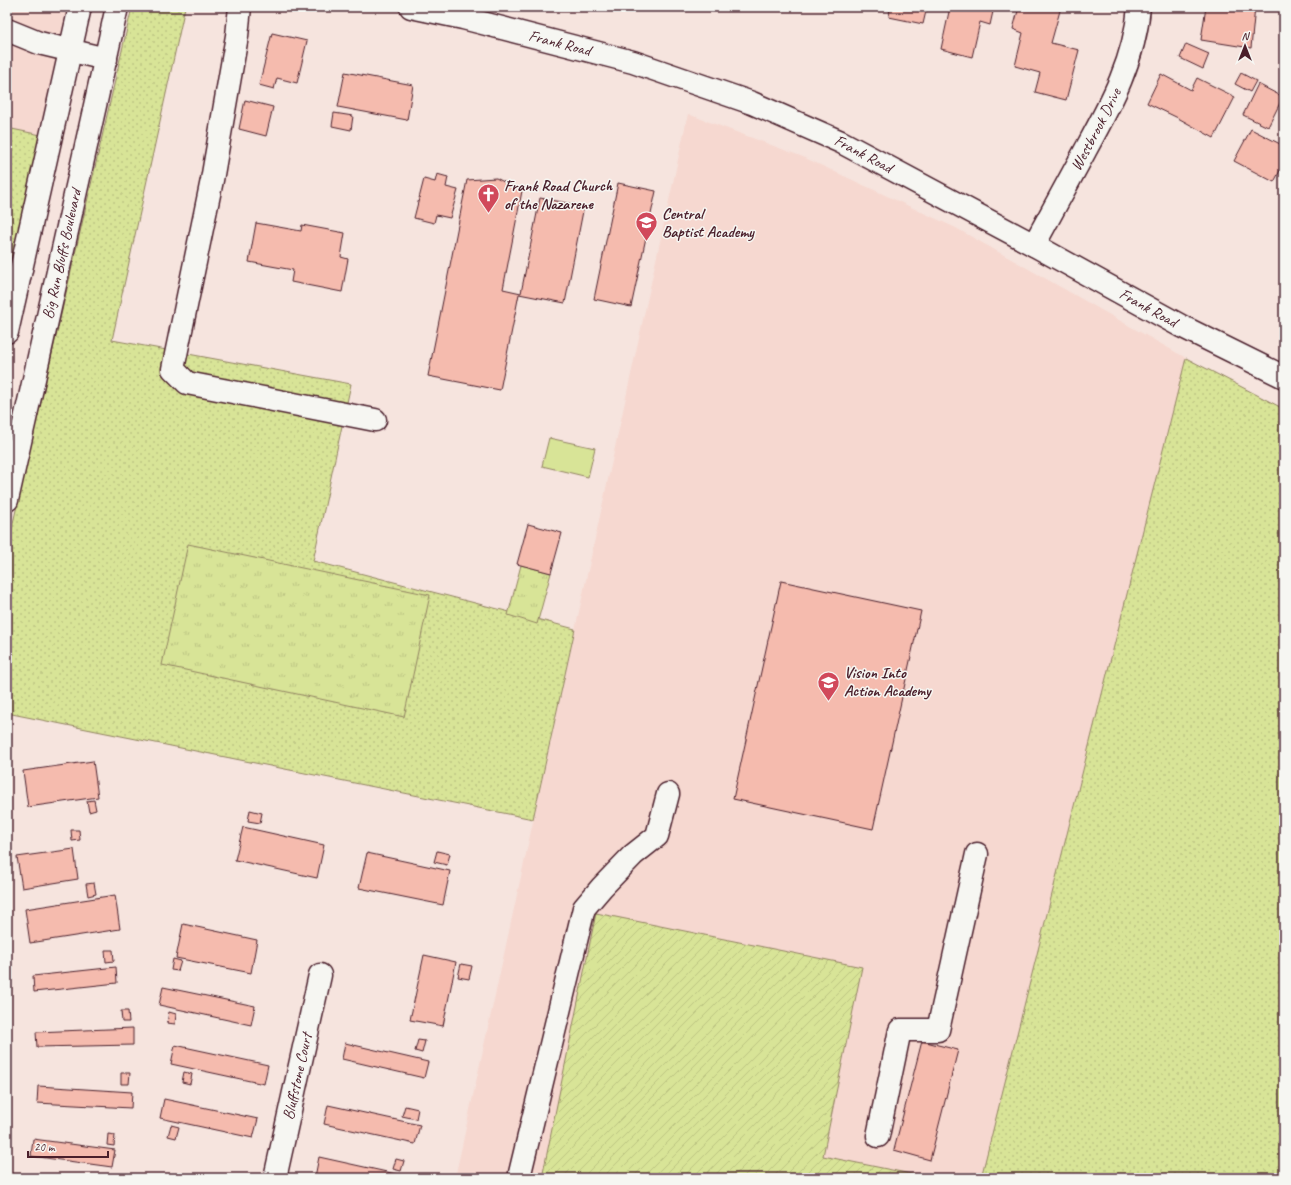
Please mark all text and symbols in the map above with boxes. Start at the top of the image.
street label: Frank Road [527,25,595,61]
north arrow [1225,26,1265,66]
text: N [1242,29,1251,43]
street label: Westbrook Drive [1066,84,1126,174]
street label: Frank Road [831,130,898,179]
place label: Frank Road Church of the Nazarene [504,176,613,214]
church icon: Frank Road Church of the Nazarene [475,182,501,215]
street label: Big Run Bluffs Boulevard [38,185,87,321]
place label: Central Baptist Academy [662,204,755,242]
school or university icon: Central Baptist Academy [634,210,660,243]
street label: Frank Road [1116,284,1183,333]
place label: Vision Into Action Academy [844,663,932,701]
school or university icon: Vision Into Action Academy [816,669,842,702]
street label: Bluffstone Court [278,1029,317,1122]
scale bar [28,1133,108,1159]
text: 20 m [34,1139,56,1155]

